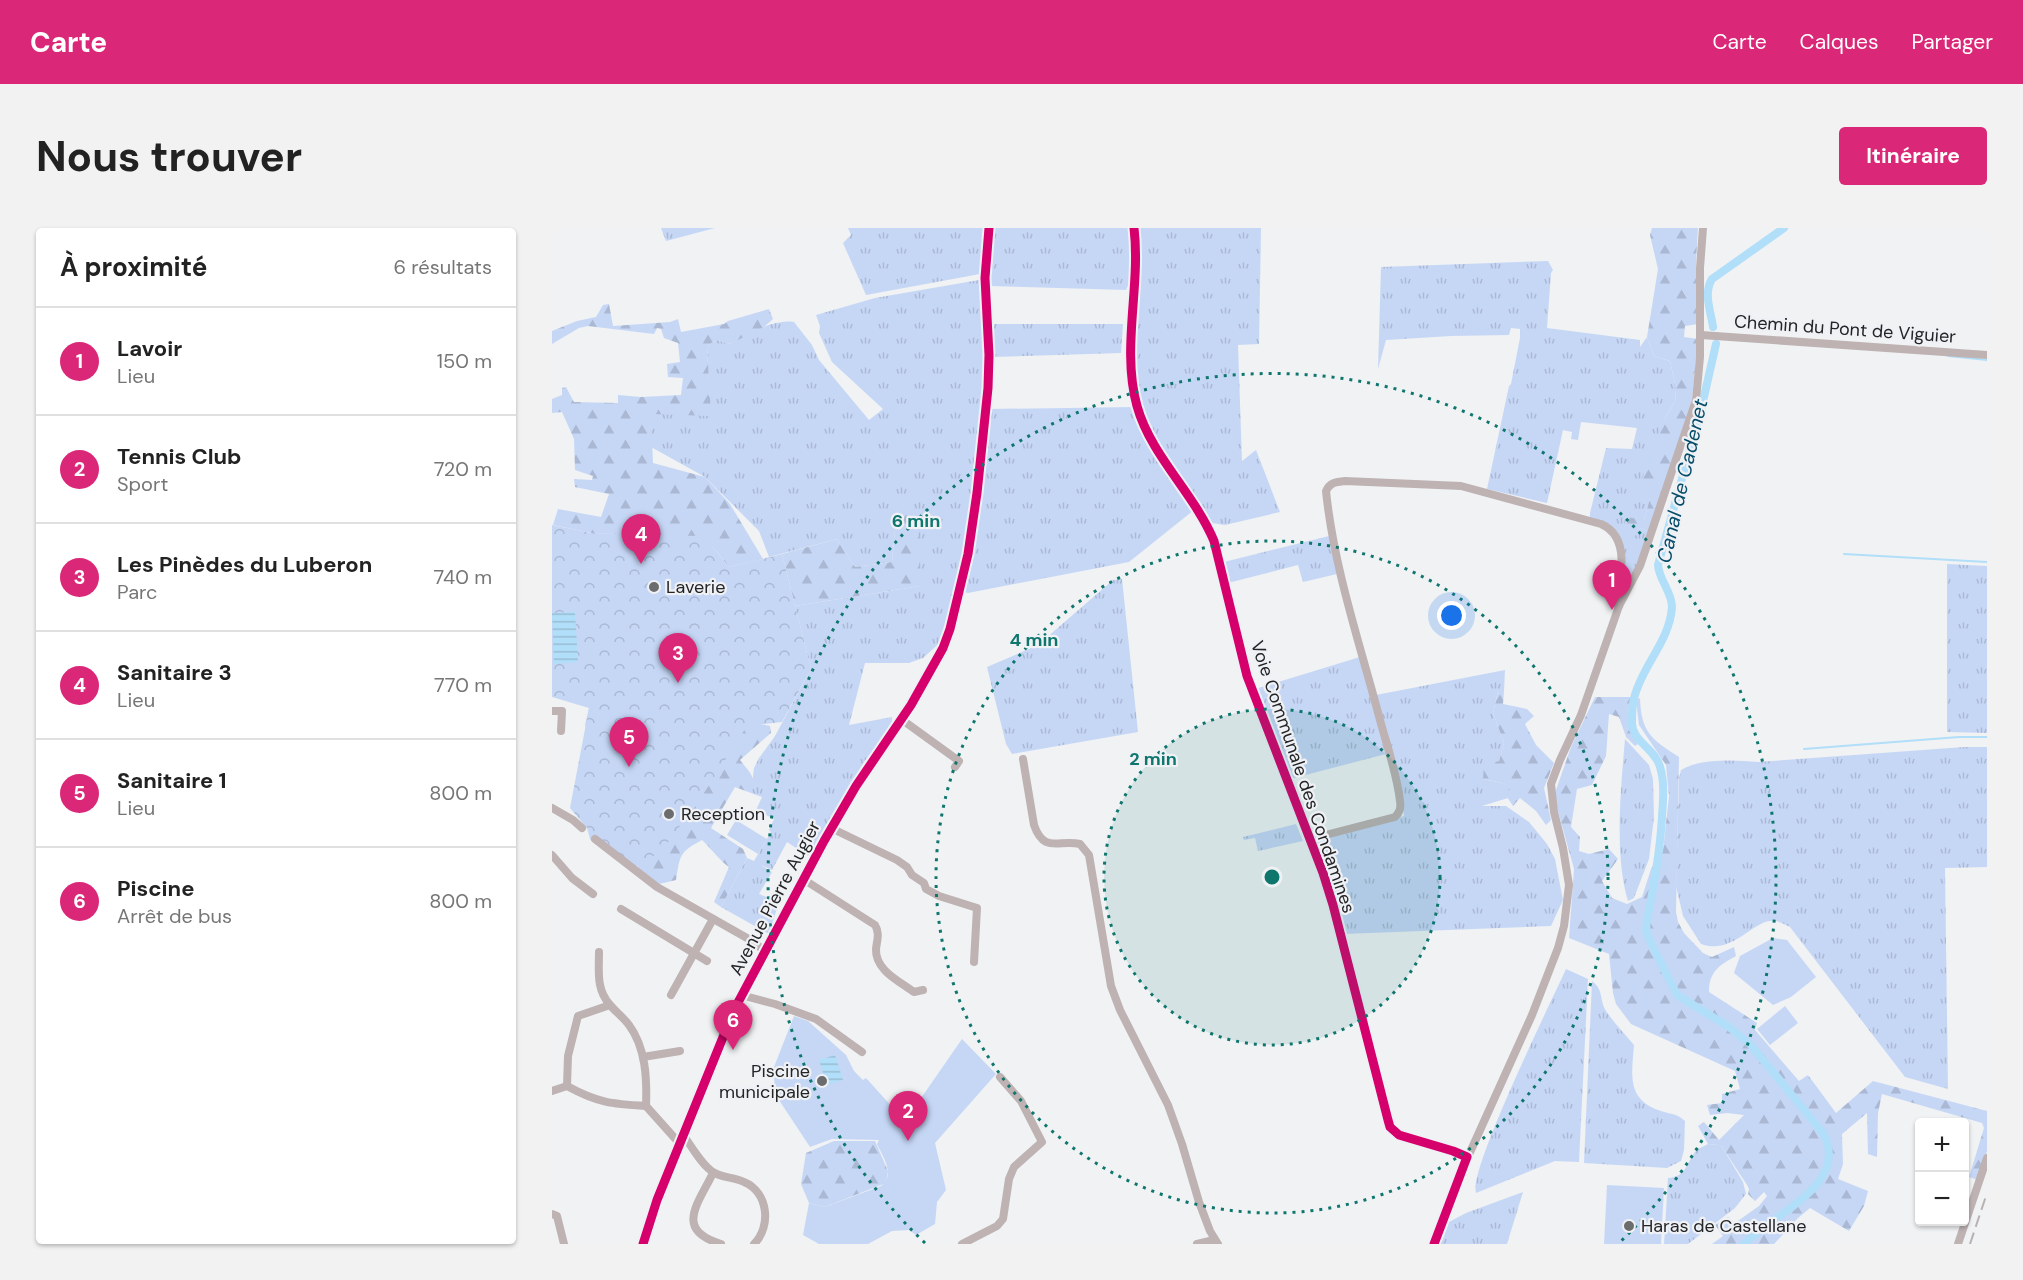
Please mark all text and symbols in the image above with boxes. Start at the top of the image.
text: Carte [30,24,107,61]
text: Carte [1712,28,1767,56]
text: Calques [1800,28,1878,56]
text: Partager [1911,28,1993,56]
button: Itinéraire [1839,127,1987,185]
text: Nous trouver [36,129,302,184]
text: À proximité [60,250,207,284]
text: 6 résultats [393,254,492,280]
street label: Chemin du Pont de Viguier [1733,309,1957,349]
text: Lavoir [117,334,182,363]
text: 1 [76,348,83,374]
text: 150 m [437,348,492,374]
text: Lieu [117,363,155,389]
water label: Canal de Cadenet [1651,396,1714,565]
text: Tennis Club [117,442,242,471]
text: 2 [74,456,85,482]
text: 720 m [434,456,492,482]
text: Sport [117,471,168,497]
text: 6 min [892,509,940,533]
pin: 4 [622,514,661,564]
text: Les Pinèdes du Luberon [117,550,372,579]
pin: 1 [1592,560,1632,610]
text: 3 [73,564,86,590]
text: 740 m [434,564,492,590]
place label: Laverie [666,575,725,599]
text: Parc [117,579,157,605]
marker: Laverie [647,580,661,594]
your location [1437,601,1466,630]
text: 4 min [1010,628,1058,652]
pin: 3 [658,634,698,683]
street label: Voie Communale des Condamines [1245,638,1361,916]
text: Sanitaire 3 [117,658,232,687]
text: 4 [73,672,86,698]
text: 770 m [434,672,492,698]
text: Lieu [117,687,155,713]
pin: 5 [610,718,649,767]
text: 2 min [1129,747,1177,771]
text: Sanitaire 1 [117,766,226,795]
text: 5 [73,780,86,806]
text: 800 m [429,780,492,806]
text: Lieu [117,795,155,821]
place label: Reception [681,802,765,826]
marker: Reception [662,807,676,821]
street label: Avenue Pierre Augier [724,816,826,980]
centre of rings [1262,867,1282,887]
text: Piscine [117,874,194,903]
text: 6 [73,888,86,914]
text: 800 m [429,888,492,914]
text: Arrêt de bus [117,903,232,929]
pin: 6 [714,1000,753,1050]
place label: Piscine municipale [719,1059,810,1104]
marker: Piscine municipale [815,1074,829,1088]
pin: 2 [888,1092,928,1141]
map controls [1915,1118,1969,1226]
button: + [1915,1118,1969,1172]
button: − [1915,1172,1969,1226]
place label: Haras de Castellane [1641,1214,1806,1238]
marker: Haras de Castellane [1622,1219,1636,1233]

